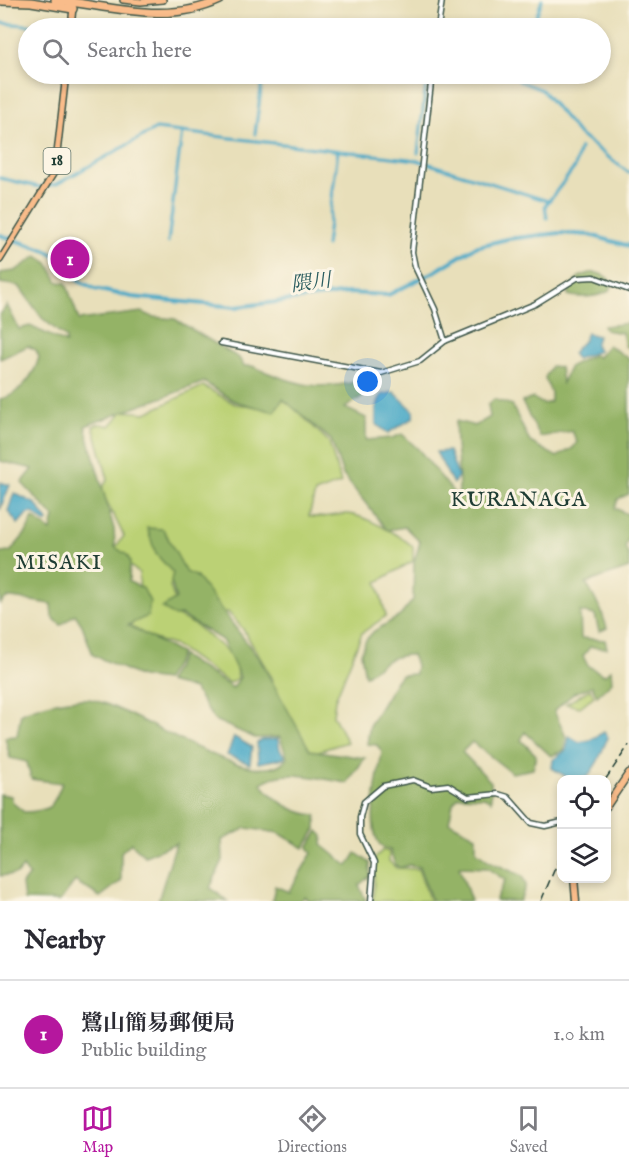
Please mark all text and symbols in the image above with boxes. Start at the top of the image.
search box [18,18,611,84]
icon: search [39,35,72,68]
text: Search here [87,37,192,65]
road number: 18 [44,148,70,174]
pin: 1 [50,236,90,282]
water label: 隈川 [290,268,334,298]
your location [353,367,382,396]
district label: KURANAGA [450,487,588,514]
district label: MISAKI [16,550,102,577]
map controls [557,775,611,883]
button: locate [557,775,611,829]
button: layers [557,829,611,883]
text: Nearby [24,924,105,957]
text: 鷺山簡易郵便局 [81,1010,235,1038]
text: 1 [40,1022,47,1047]
text: 1.0 km [553,1022,605,1047]
text: Public building [81,1038,206,1063]
tab: Map [81,1102,114,1158]
tab: Directions [277,1102,347,1158]
tab: Saved [510,1102,548,1158]

